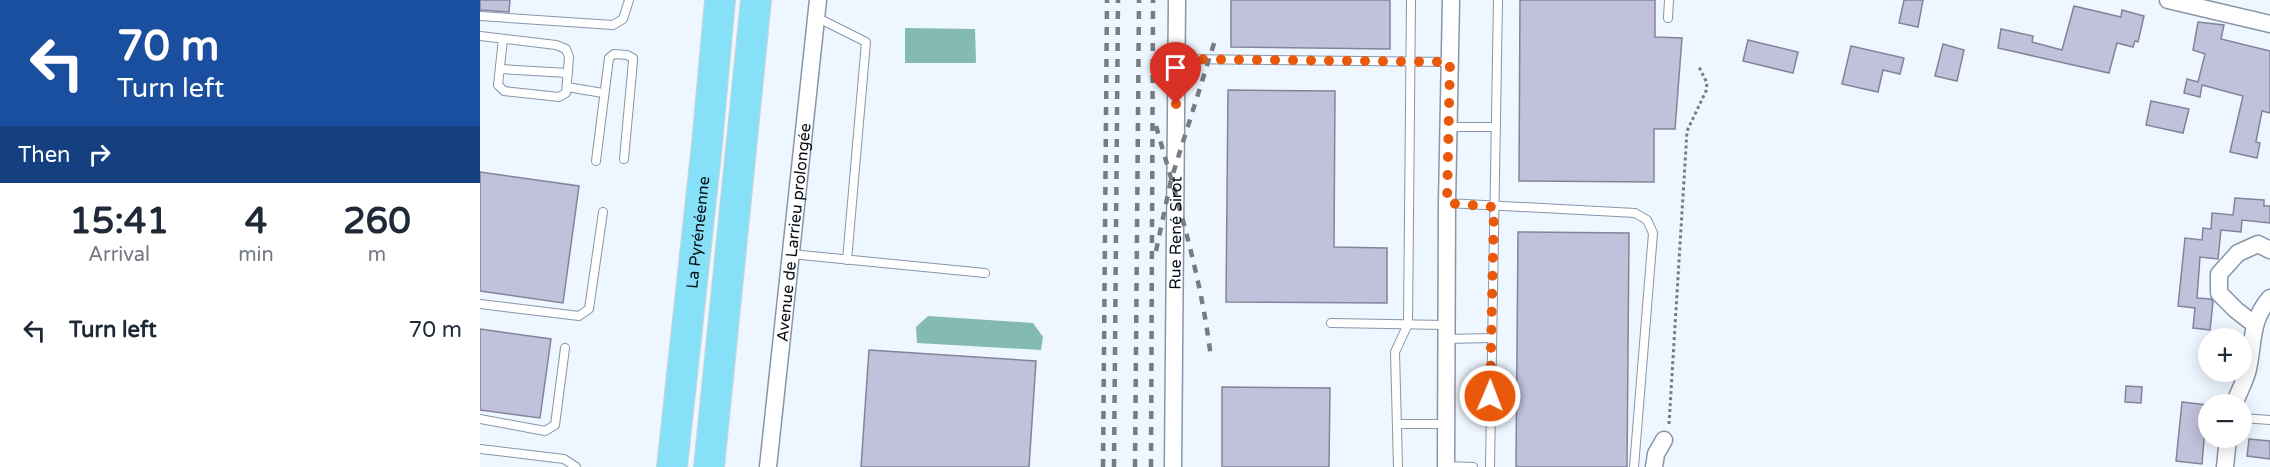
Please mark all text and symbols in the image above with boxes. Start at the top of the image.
text: 70 m [117,21,219,72]
icon: left [18,24,96,102]
pin [1150,42,1201,104]
icon: arrive [1159,51,1192,84]
text: Turn left [117,72,224,105]
street label: Avenue de Larrieu prolongée [772,122,816,343]
icon: right [83,138,116,171]
text: Then [18,142,71,168]
street label: La Pyrénéenne [682,175,714,290]
street label: Rue René Sirot [1166,176,1186,290]
text: 15:41 [69,200,169,243]
text: 4 [245,200,267,243]
text: 260 [343,200,411,243]
text: Arrival [88,243,150,267]
text: min [238,243,274,267]
text: m [368,243,386,267]
icon: left [18,314,51,347]
text: Turn left [69,317,157,343]
text: 70 m [408,317,462,343]
map controls [2198,328,2252,448]
button: + [2198,328,2252,382]
position arrow [1458,364,1522,428]
button: − [2198,394,2252,448]

